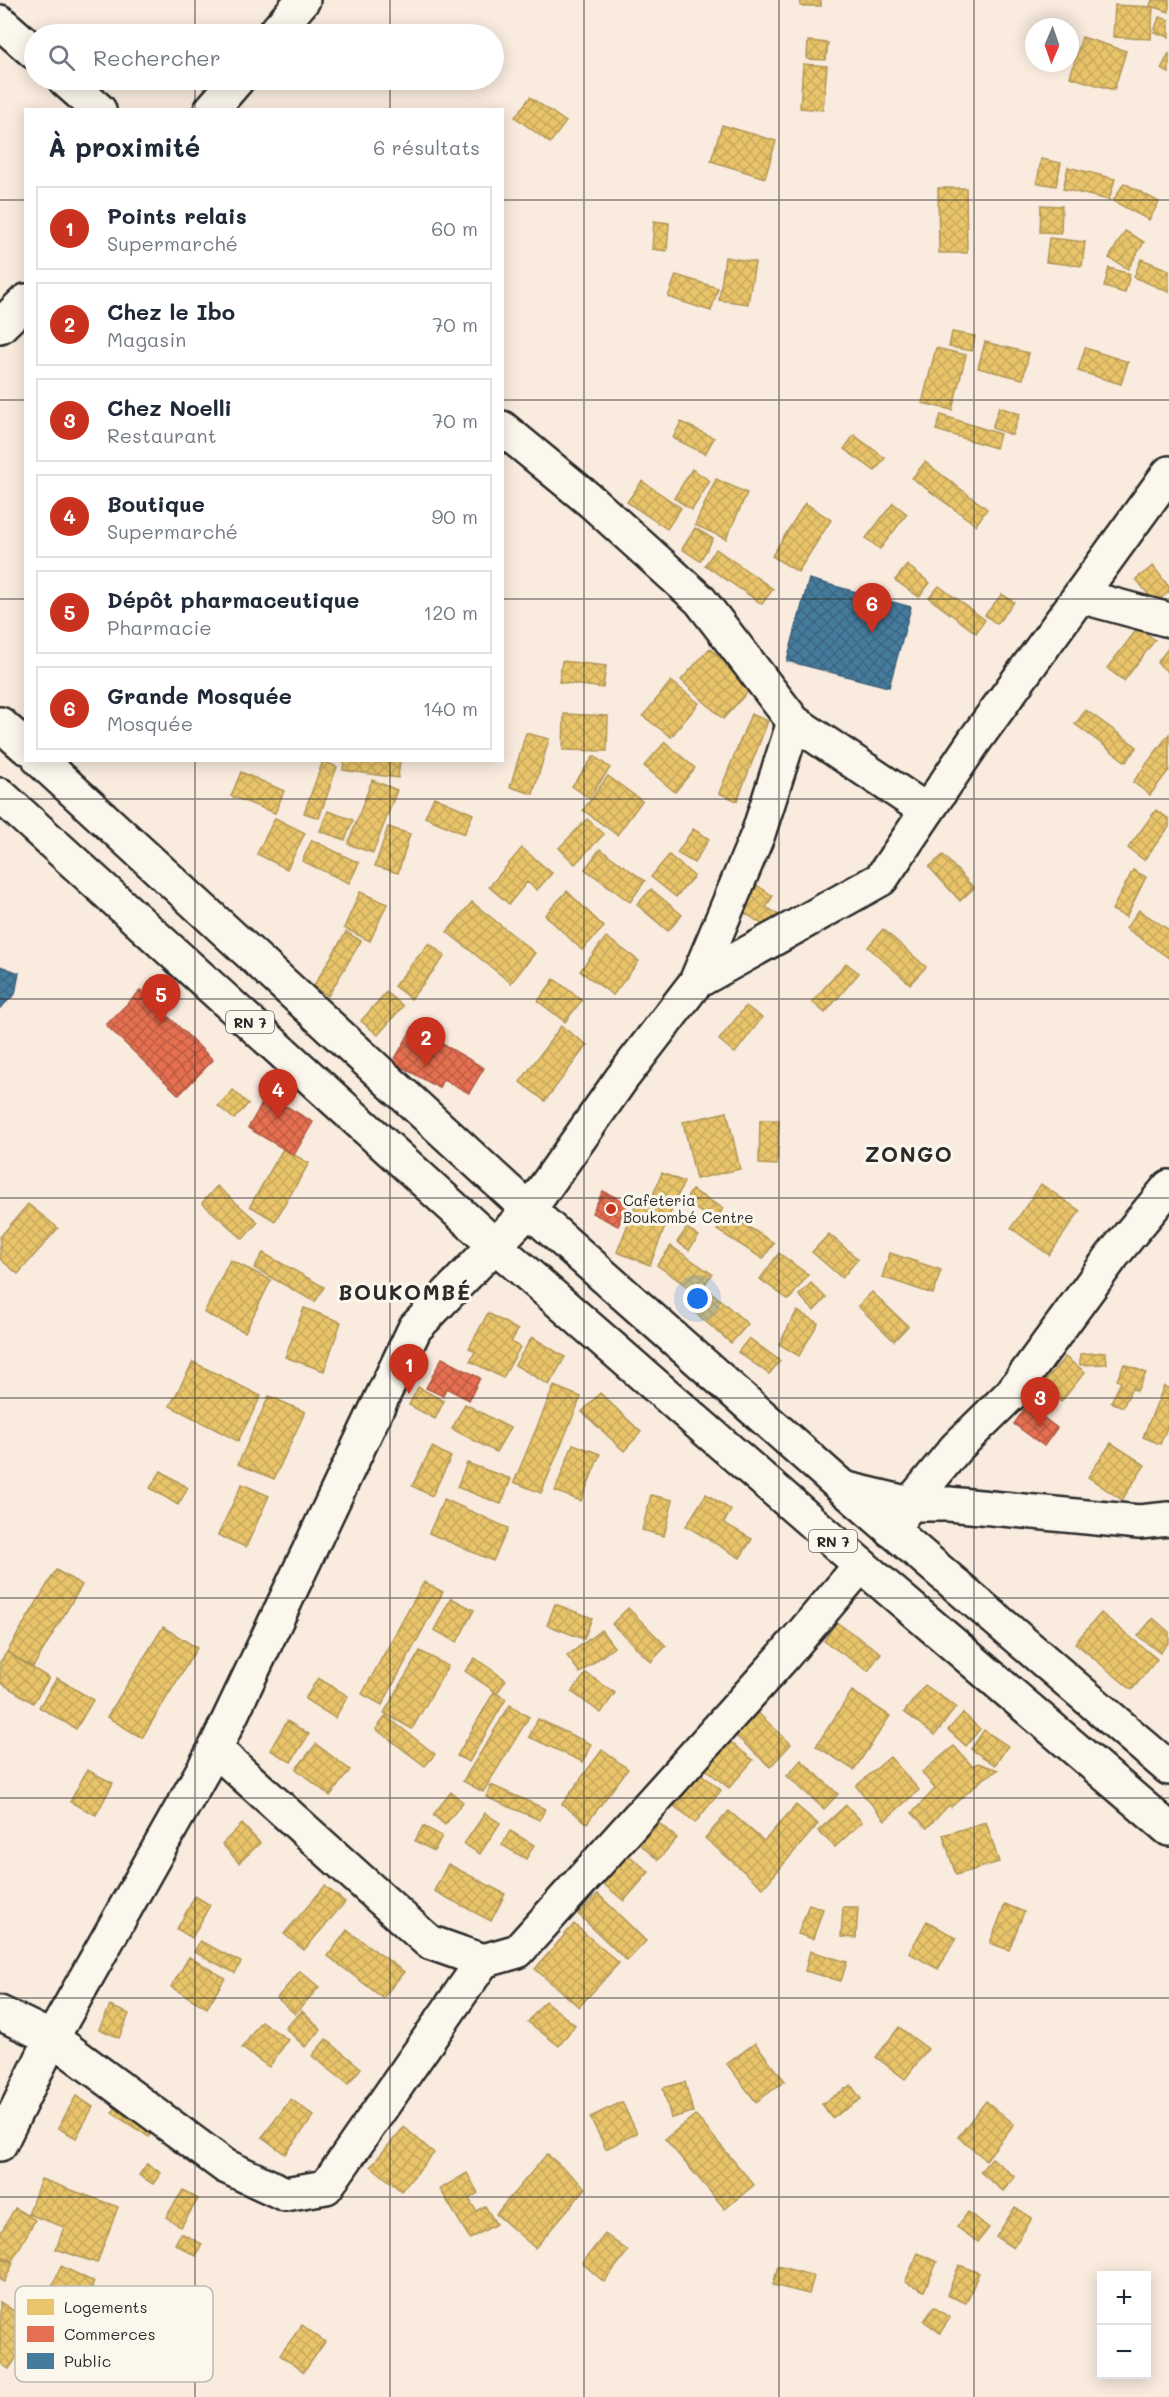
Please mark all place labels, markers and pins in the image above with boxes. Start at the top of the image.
pin: 6 [852,584,892,633]
pin: 5 [142,974,180,1024]
pin: 2 [406,1018,446,1067]
pin: 4 [258,1070,298,1119]
place label: Cafeteria Boukombé Centre [623,1190,754,1227]
marker: Cafeteria Boukombé Centre [604,1202,618,1216]
pin: 1 [390,1344,428,1394]
pin: 3 [1020,1378,1060,1427]

